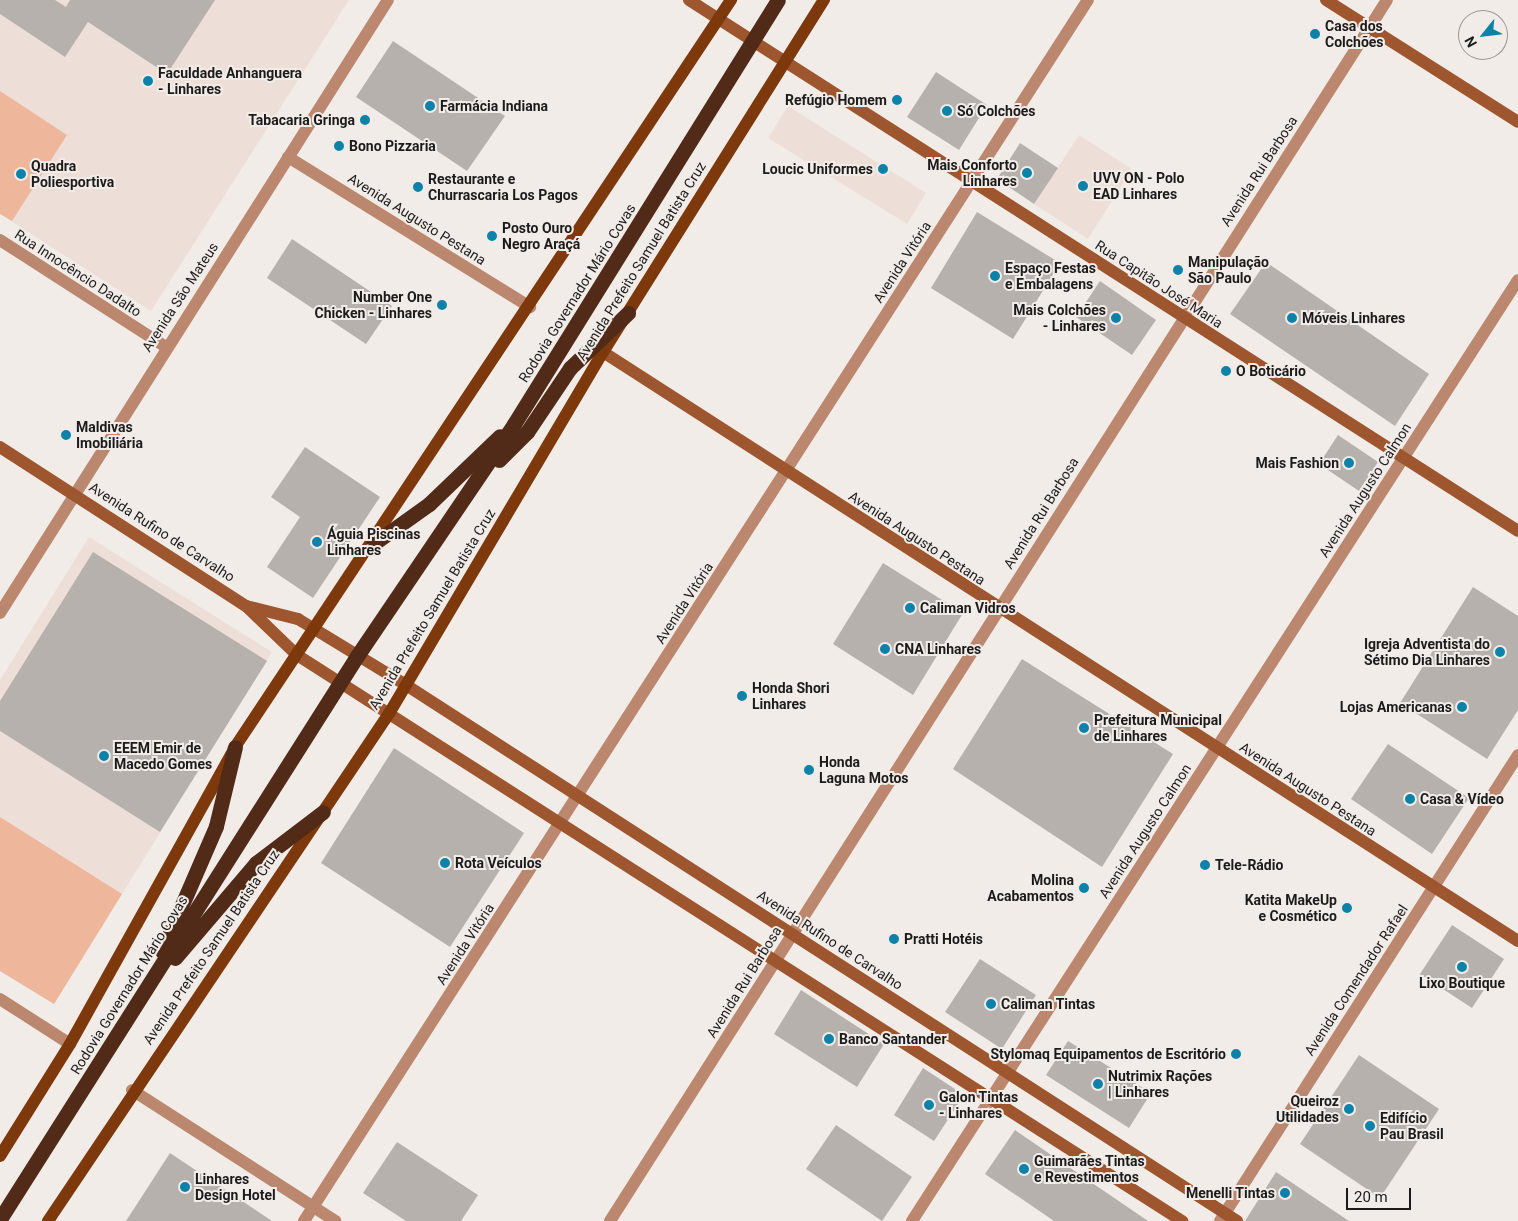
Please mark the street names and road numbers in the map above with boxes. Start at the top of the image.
street label: Avenida Rui Barbosa [1217,113,1301,229]
street label: Avenida Prefeito Samuel Batista Cruz [573,158,709,364]
street label: Avenida Augusto Pestana [345,170,489,268]
street label: Rodovia Governador Mário Covas [515,201,639,385]
street label: Avenida Vitória [869,218,935,306]
street label: Rua Innocêncio Dadalto [12,226,144,320]
street label: Rua Capitão José Maria [1092,237,1226,331]
street label: Avenida São Mateus [138,239,222,355]
street label: Avenida Augusto Calmon [1315,420,1415,560]
street label: Avenida Rui Barbosa [1000,454,1082,572]
street label: Avenida Rufino de Carvalho [86,479,238,585]
street label: Avenida Augusto Pestana [846,488,988,588]
street label: Avenida Prefeito Samuel Batista Cruz [365,506,499,712]
street label: Avenida Vitória [651,559,717,647]
street label: Avenida Augusto Pestana [1237,739,1379,839]
street label: Avenida Augusto Calmon [1095,761,1195,901]
street label: Avenida Prefeito Samuel Batista Cruz [139,846,283,1048]
street label: Avenida Rufino de Carvalho [754,887,906,993]
street label: Rodovia Governador Mário Covas [67,893,191,1077]
street label: Avenida Vitória [432,900,498,988]
street label: Avenida Comendador Rafael [1301,901,1411,1059]
street label: Avenida Rui Barbosa [703,923,785,1041]

